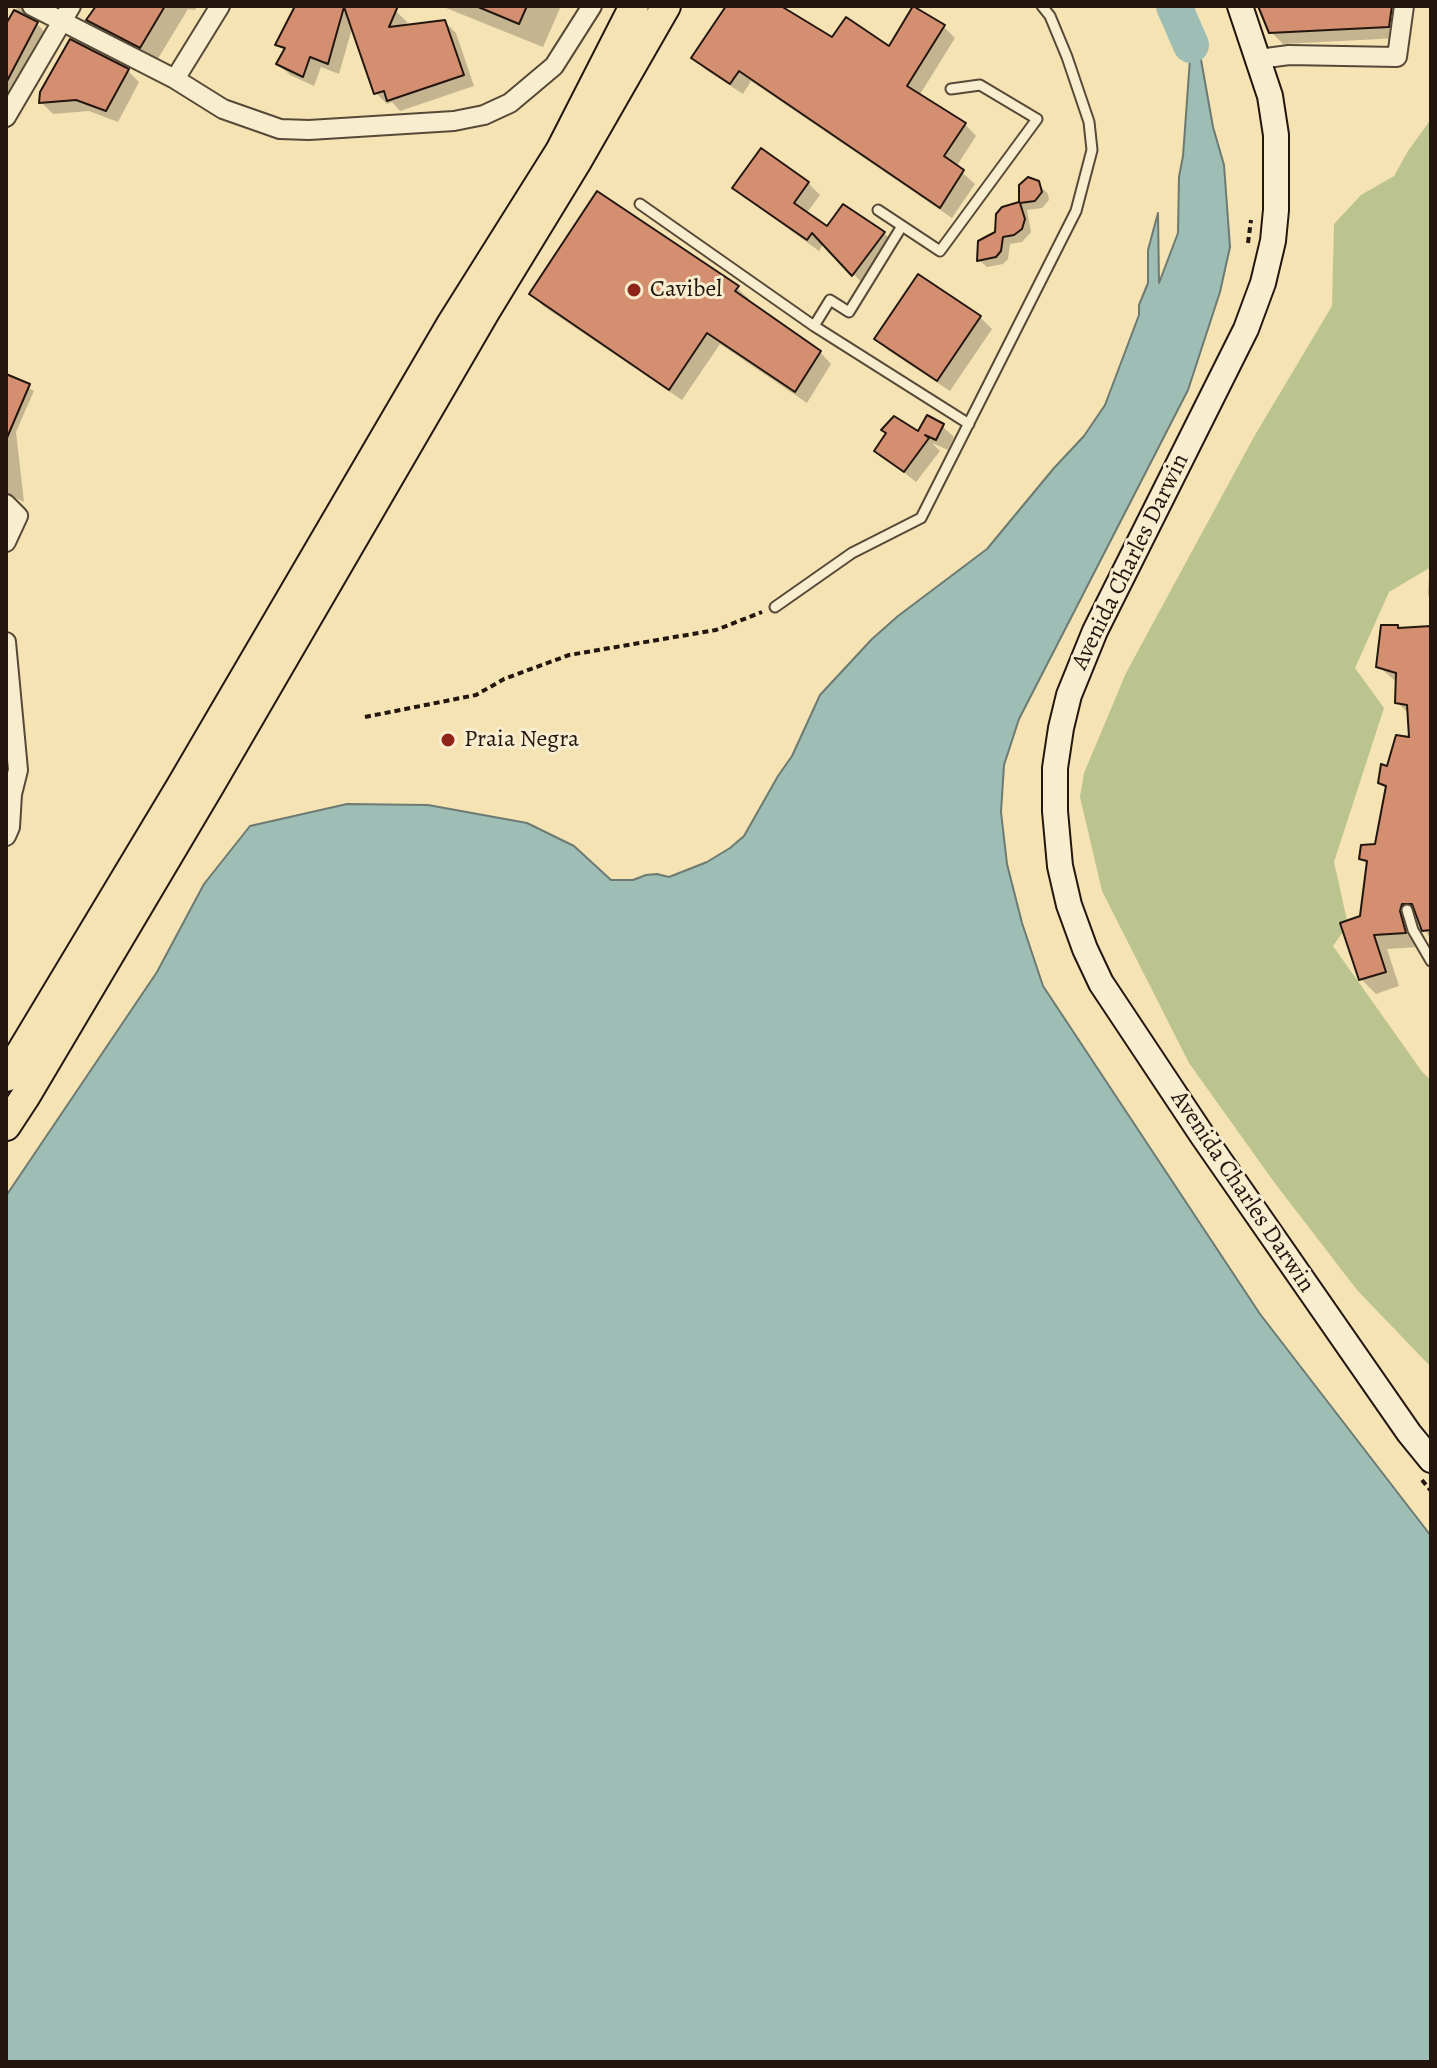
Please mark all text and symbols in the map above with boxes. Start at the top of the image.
place label: Cavibel [650,276,722,304]
marker: Cavibel [625,281,643,299]
street label: Avenida Charles Darwin [1066,449,1196,675]
place label: Praia Negra [464,726,579,754]
marker: Praia Negra [439,731,457,749]
street label: Avenida Charles Darwin [1164,1086,1320,1298]

